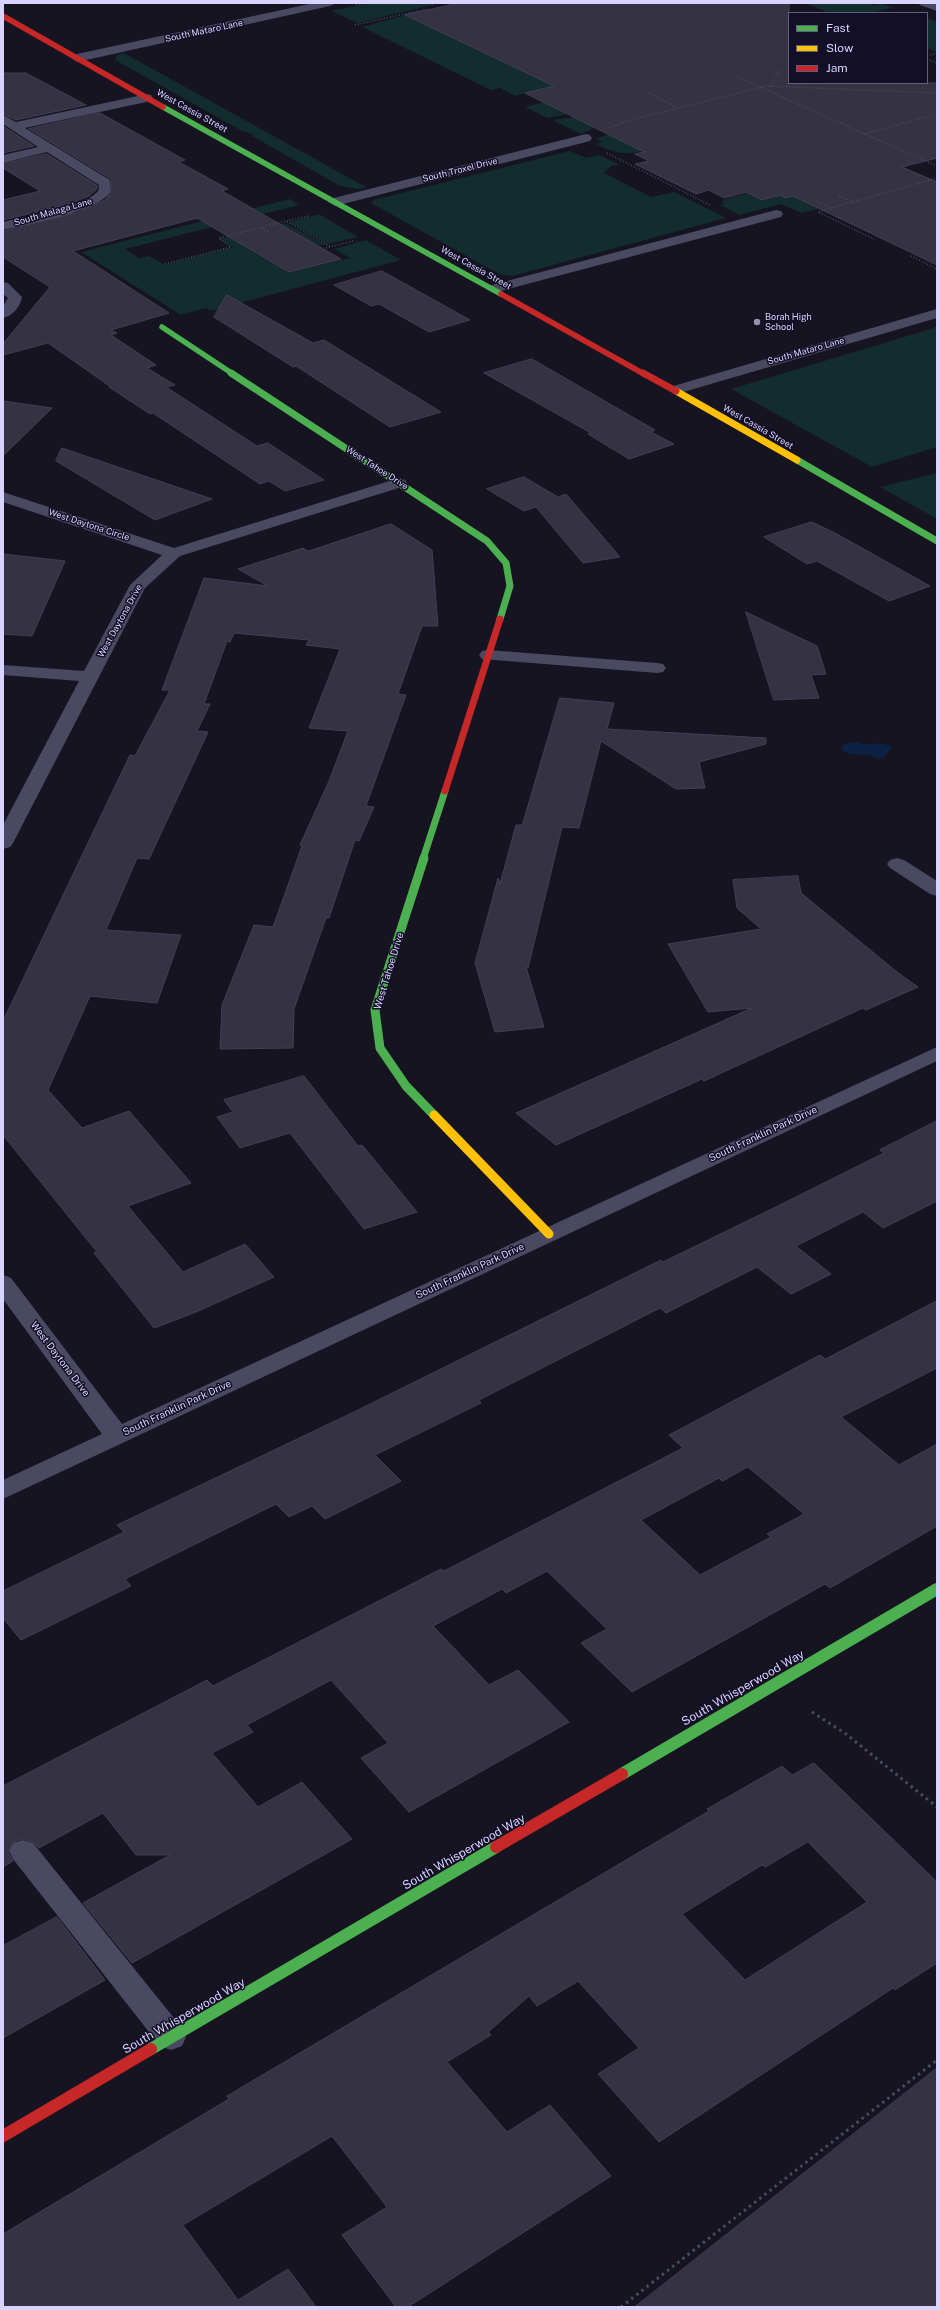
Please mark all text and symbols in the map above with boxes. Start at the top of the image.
legend [788,12,928,84]
street label: South Mataro Lane [164,17,244,45]
text: Fast [826,21,850,35]
text: Slow [826,41,853,55]
text: Jam [826,61,848,75]
street label: West Cassia Street [155,87,229,135]
street label: South Troxel Drive [421,155,499,185]
street label: South Malaga Lane [13,196,93,228]
street label: West Cassia Street [439,244,513,292]
place label: Borah High School [765,312,812,333]
marker: Borah High School [752,317,762,327]
street label: South Mataro Lane [766,335,846,367]
street label: West Cassia Street [721,403,795,451]
street label: West Tahoe Drive [344,444,410,492]
street label: West Daytona Circle [47,507,131,543]
street label: West Daytona Drive [95,583,145,659]
street label: West Tahoe Drive [372,931,406,1011]
street label: South Franklin Park Drive [707,1104,819,1164]
street label: South Franklin Park Drive [414,1241,526,1301]
street label: West Daytona Drive [28,1319,92,1399]
street label: South Franklin Park Drive [121,1378,233,1438]
street label: South Whisperwood Way [679,1647,807,1729]
street label: South Whisperwood Way [400,1811,528,1893]
street label: South Whisperwood Way [120,1975,248,2057]

